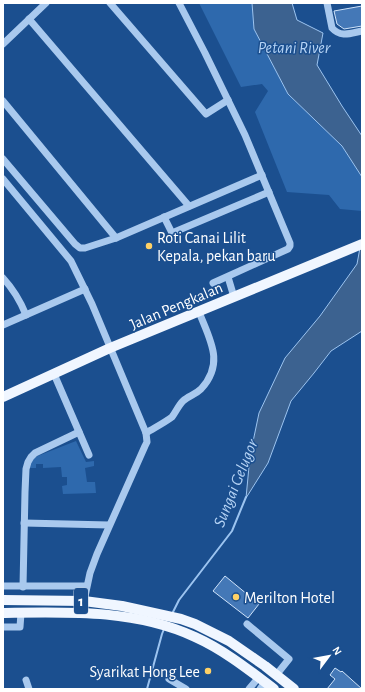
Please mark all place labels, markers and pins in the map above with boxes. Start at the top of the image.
place label: Roti Canai Lilit Kepala, pekan baru [157,230,275,264]
marker: Roti Canai Lilit Kepala, pekan baru [144,241,154,251]
place label: Merilton Hotel [244,590,335,606]
marker: Merilton Hotel [231,592,241,602]
place label: Syarikat Hong Lee [90,664,200,681]
marker: Syarikat Hong Lee [203,666,213,676]

